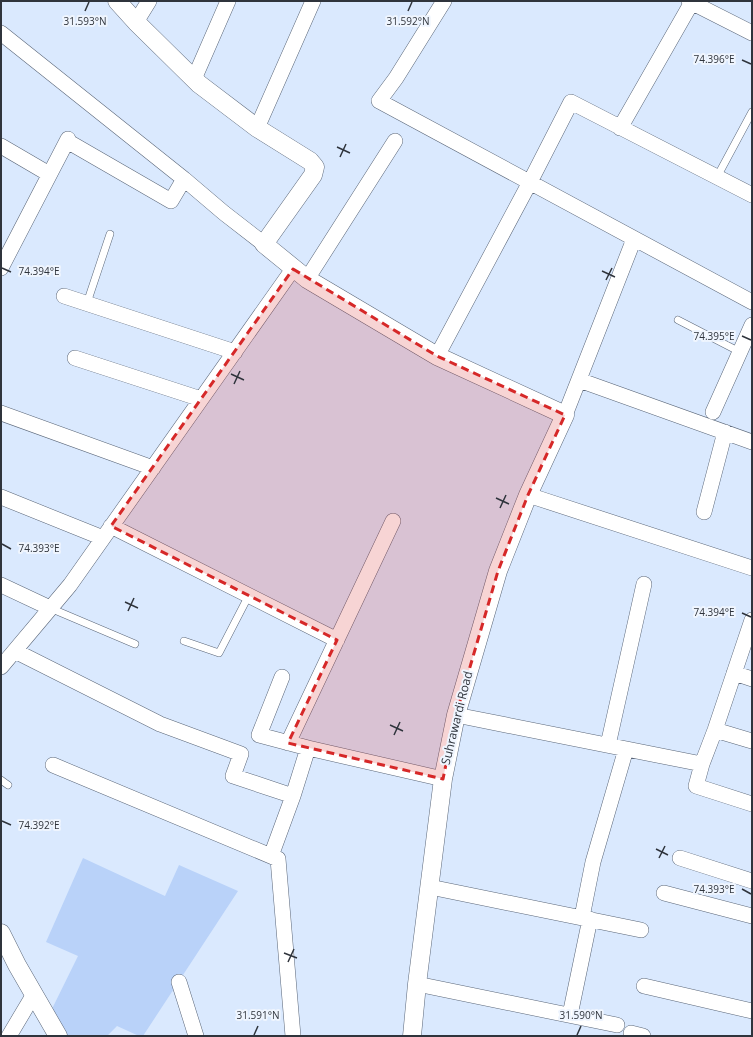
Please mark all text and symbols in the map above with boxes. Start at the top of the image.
text: 31.593°N [63,14,107,28]
text: 31.592°N [386,14,430,28]
text: 74.396°E [693,52,735,66]
text: 74.394°E [18,264,60,278]
text: 74.395°E [693,329,735,343]
text: 74.393°E [18,541,60,555]
text: 74.394°E [693,605,735,619]
street label: Suhrawardi Road [437,669,476,766]
text: 74.392°E [18,818,60,832]
text: 74.393°E [693,882,735,896]
text: 31.591°N [236,1008,280,1022]
text: 31.590°N [559,1008,603,1022]

